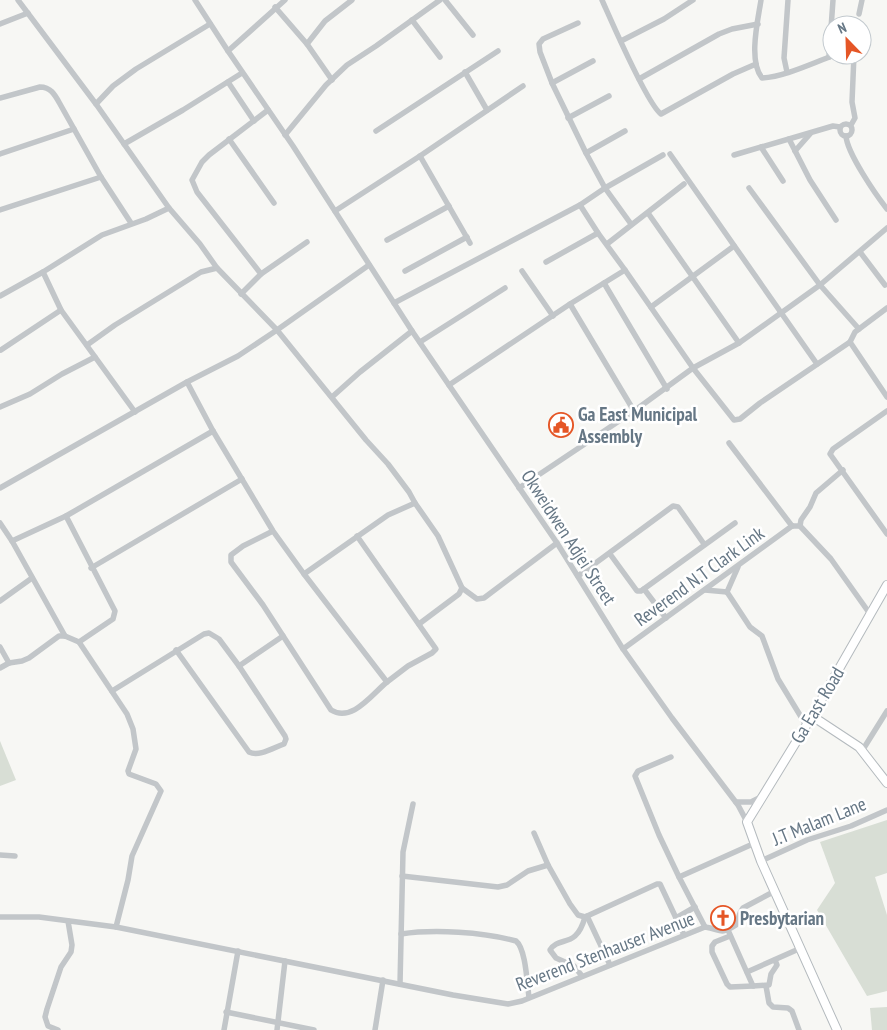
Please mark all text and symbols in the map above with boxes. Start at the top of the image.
north arrow [822,15,872,65]
text: N [835,18,849,38]
place label: Ga East Municipal Assembly [577,402,698,448]
public building icon: Ga East Municipal Assembly [548,412,574,438]
street label: Okweidwen Adjei Street [516,465,622,610]
street label: Reverend N.T Clark Link [629,520,769,631]
street label: Ga East Road [785,662,849,748]
street label: J.T Malam Lane [768,791,870,851]
church icon: Presbytarian [710,905,736,931]
street label: Reverend Stenhauser Avenue [512,906,698,996]
place label: Presbytarian [740,906,824,930]

